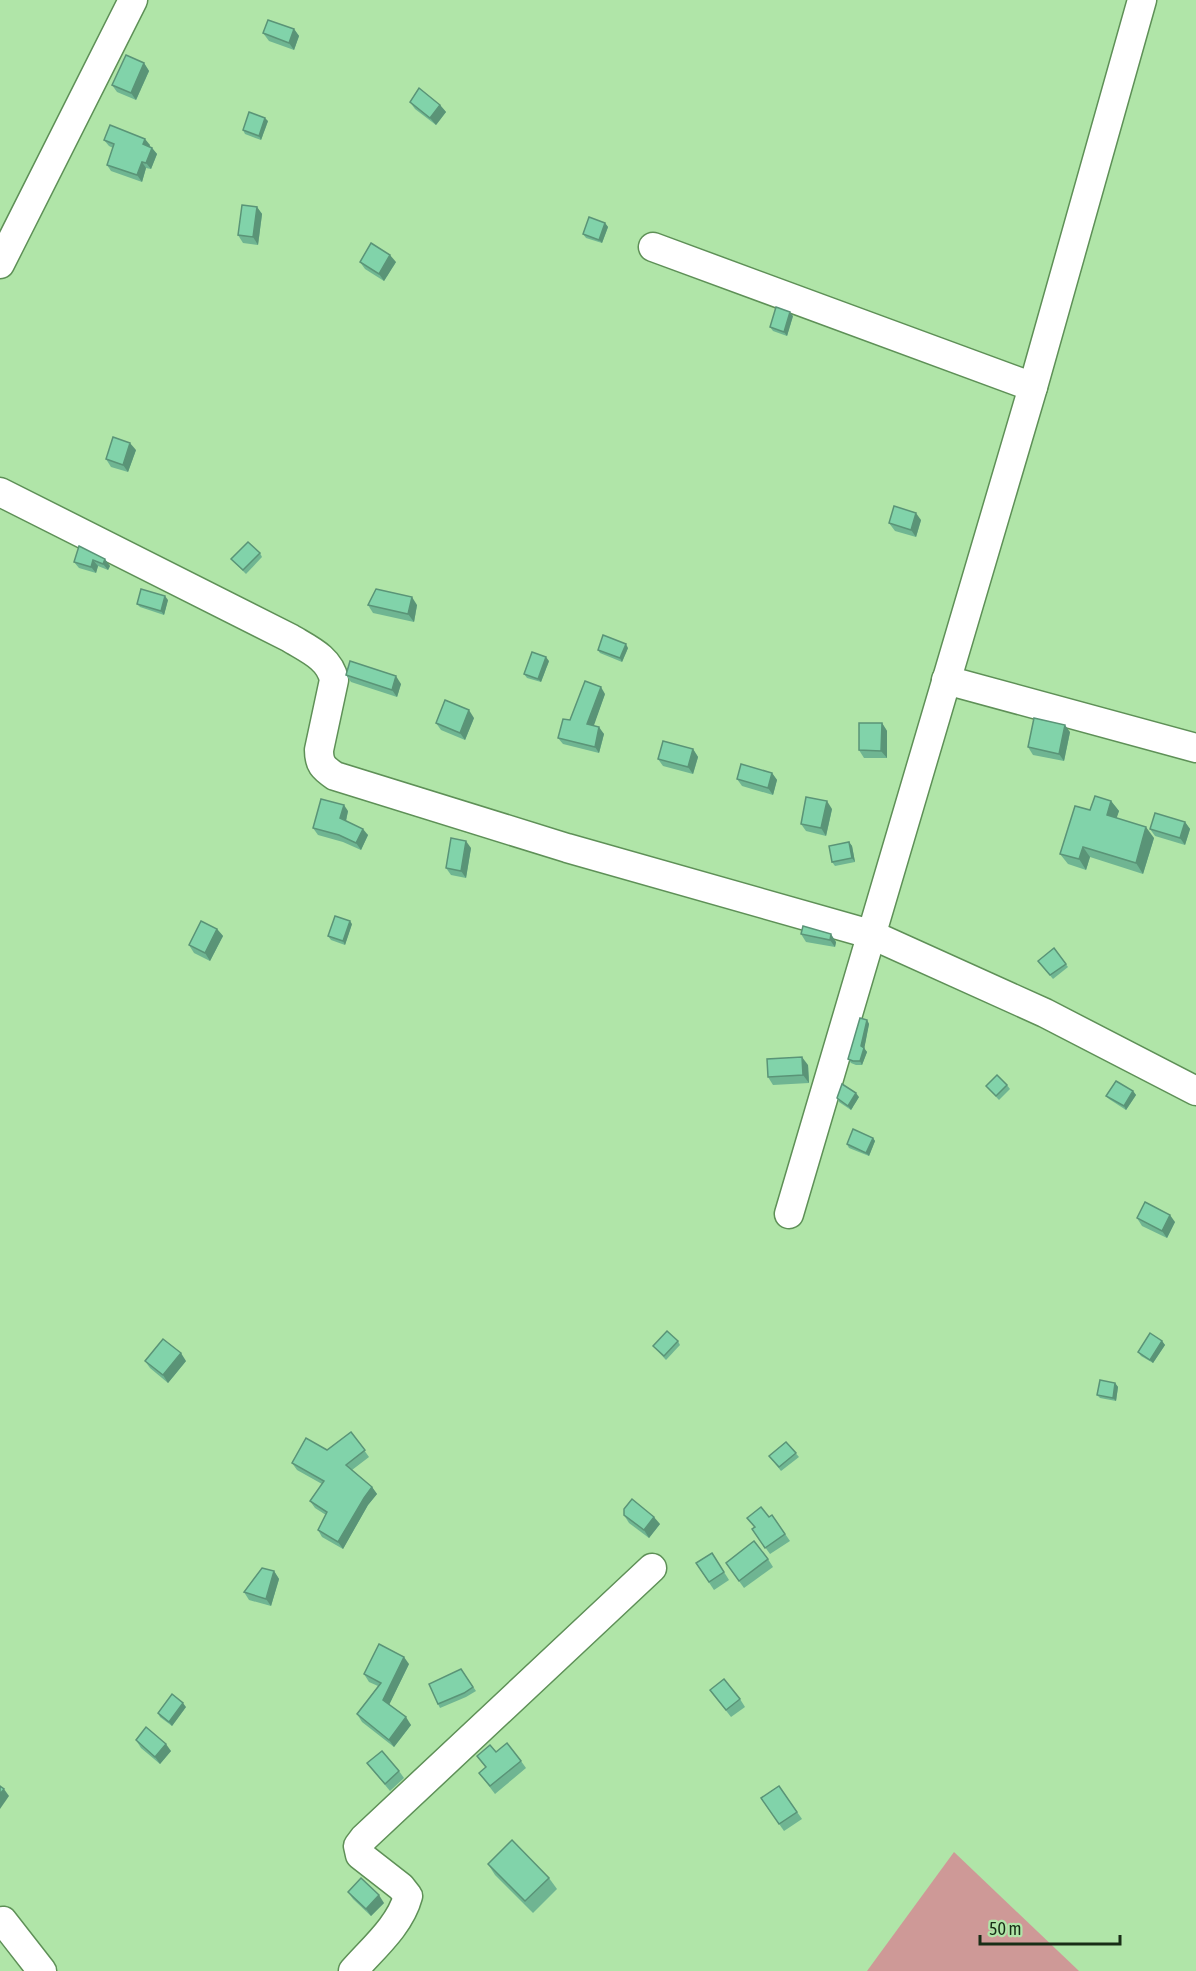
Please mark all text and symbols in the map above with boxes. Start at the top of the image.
scale bar [980,1908,1120,1946]
text: 50 m [989,1918,1021,1939]

